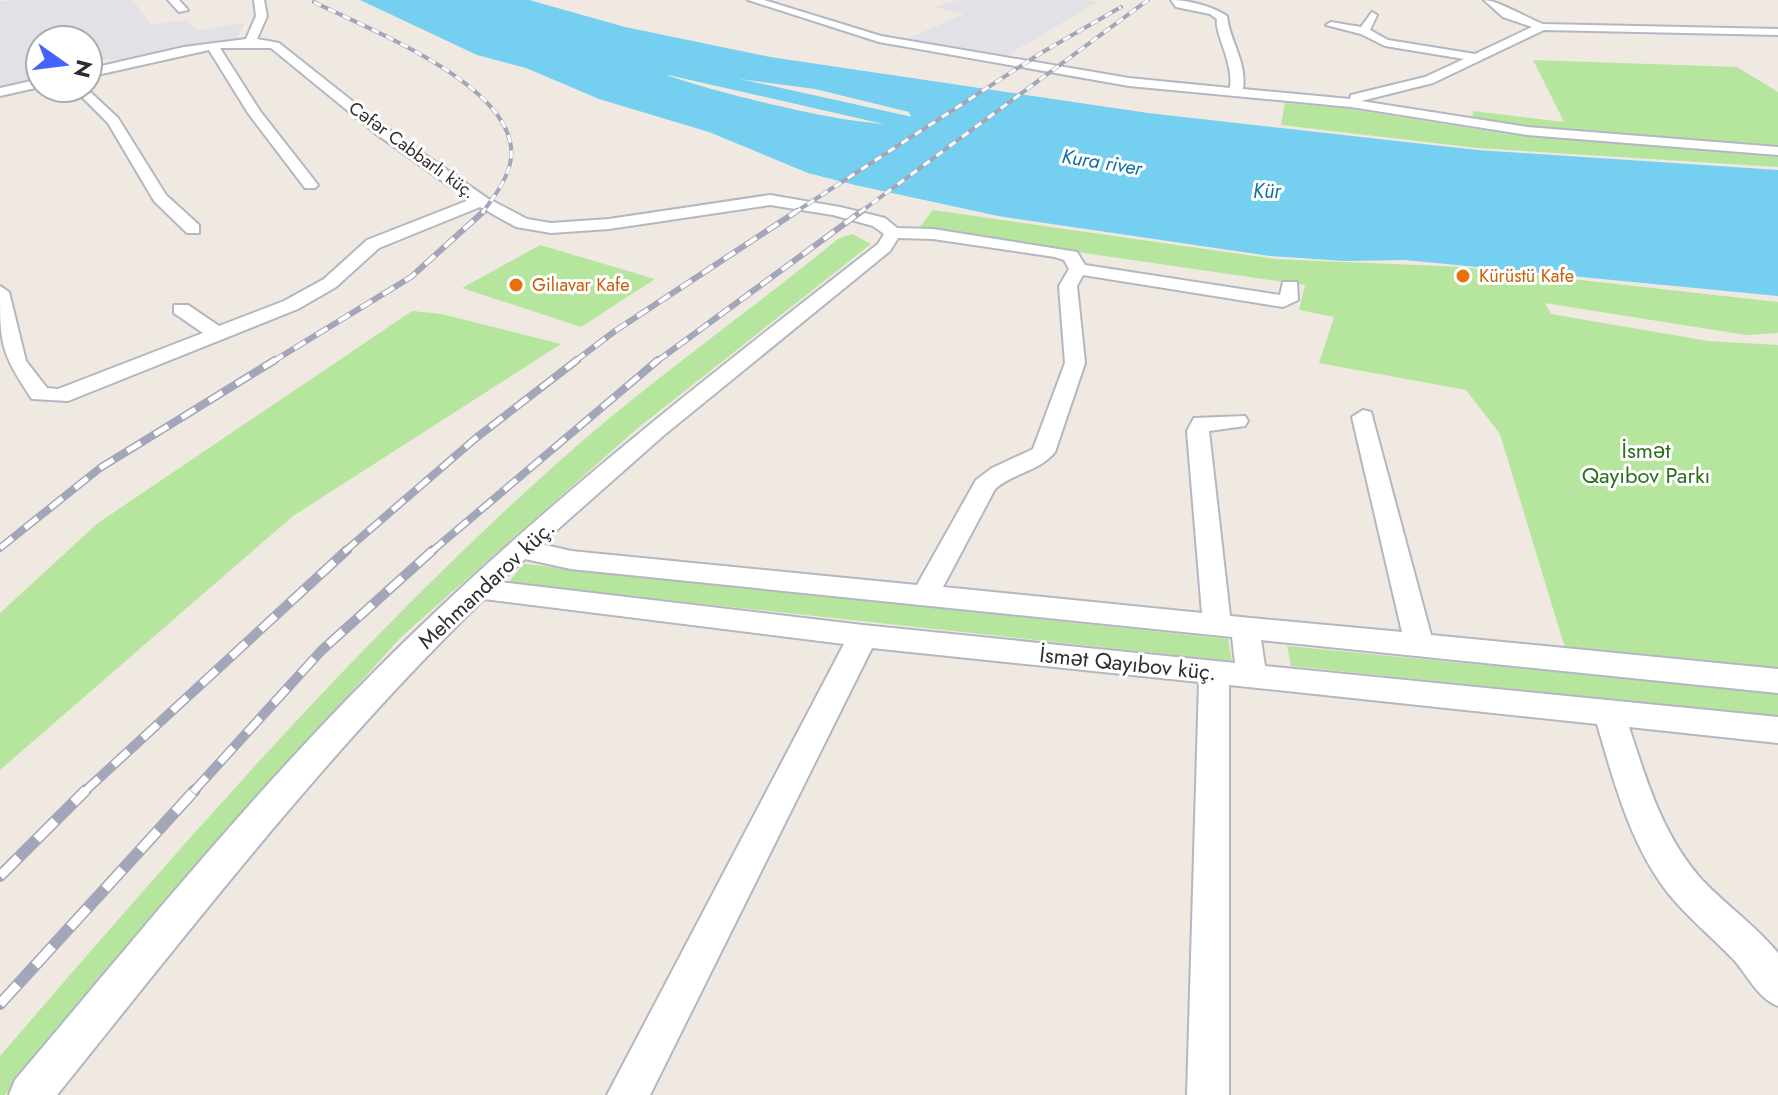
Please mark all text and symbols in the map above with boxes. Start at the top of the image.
north arrow [24,24,104,104]
text: N [66,56,101,81]
street label: Cəfər Cabbarlı küç. [343,95,481,205]
water label: Kura river [1060,142,1145,183]
water label: Kür [1253,177,1282,206]
place label: Kürüstü Kafe [1479,263,1574,289]
marker: Kürüstü Kafe [1454,267,1472,285]
place label: Gilıavar Kafe [532,272,629,298]
marker: Gilıavar Kafe [507,276,525,294]
park label: İsmət Qayıbov Parkı [1582,434,1710,491]
street label: Mehmandarov küç. [410,512,562,656]
street label: İsmət Qayıbov küç. [1038,638,1218,688]

